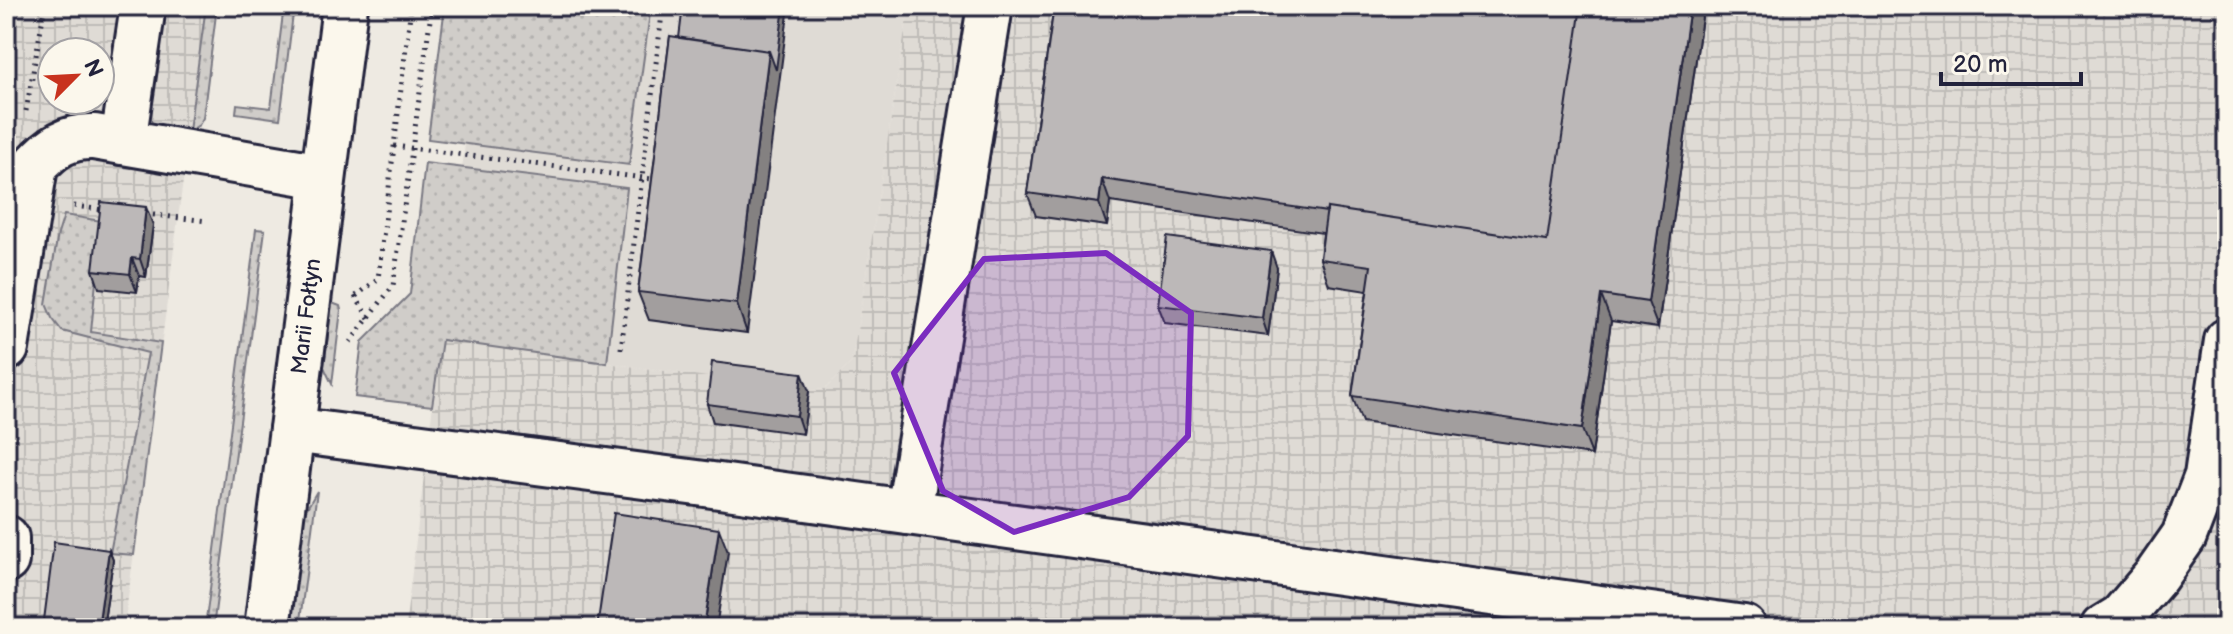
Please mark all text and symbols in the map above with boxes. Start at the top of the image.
north arrow [36,36,116,116]
scale bar [1941,36,2081,86]
text: 20 m [1953,50,2008,79]
text: N [77,55,109,82]
street label: Marii Fołtyn [285,257,327,376]

